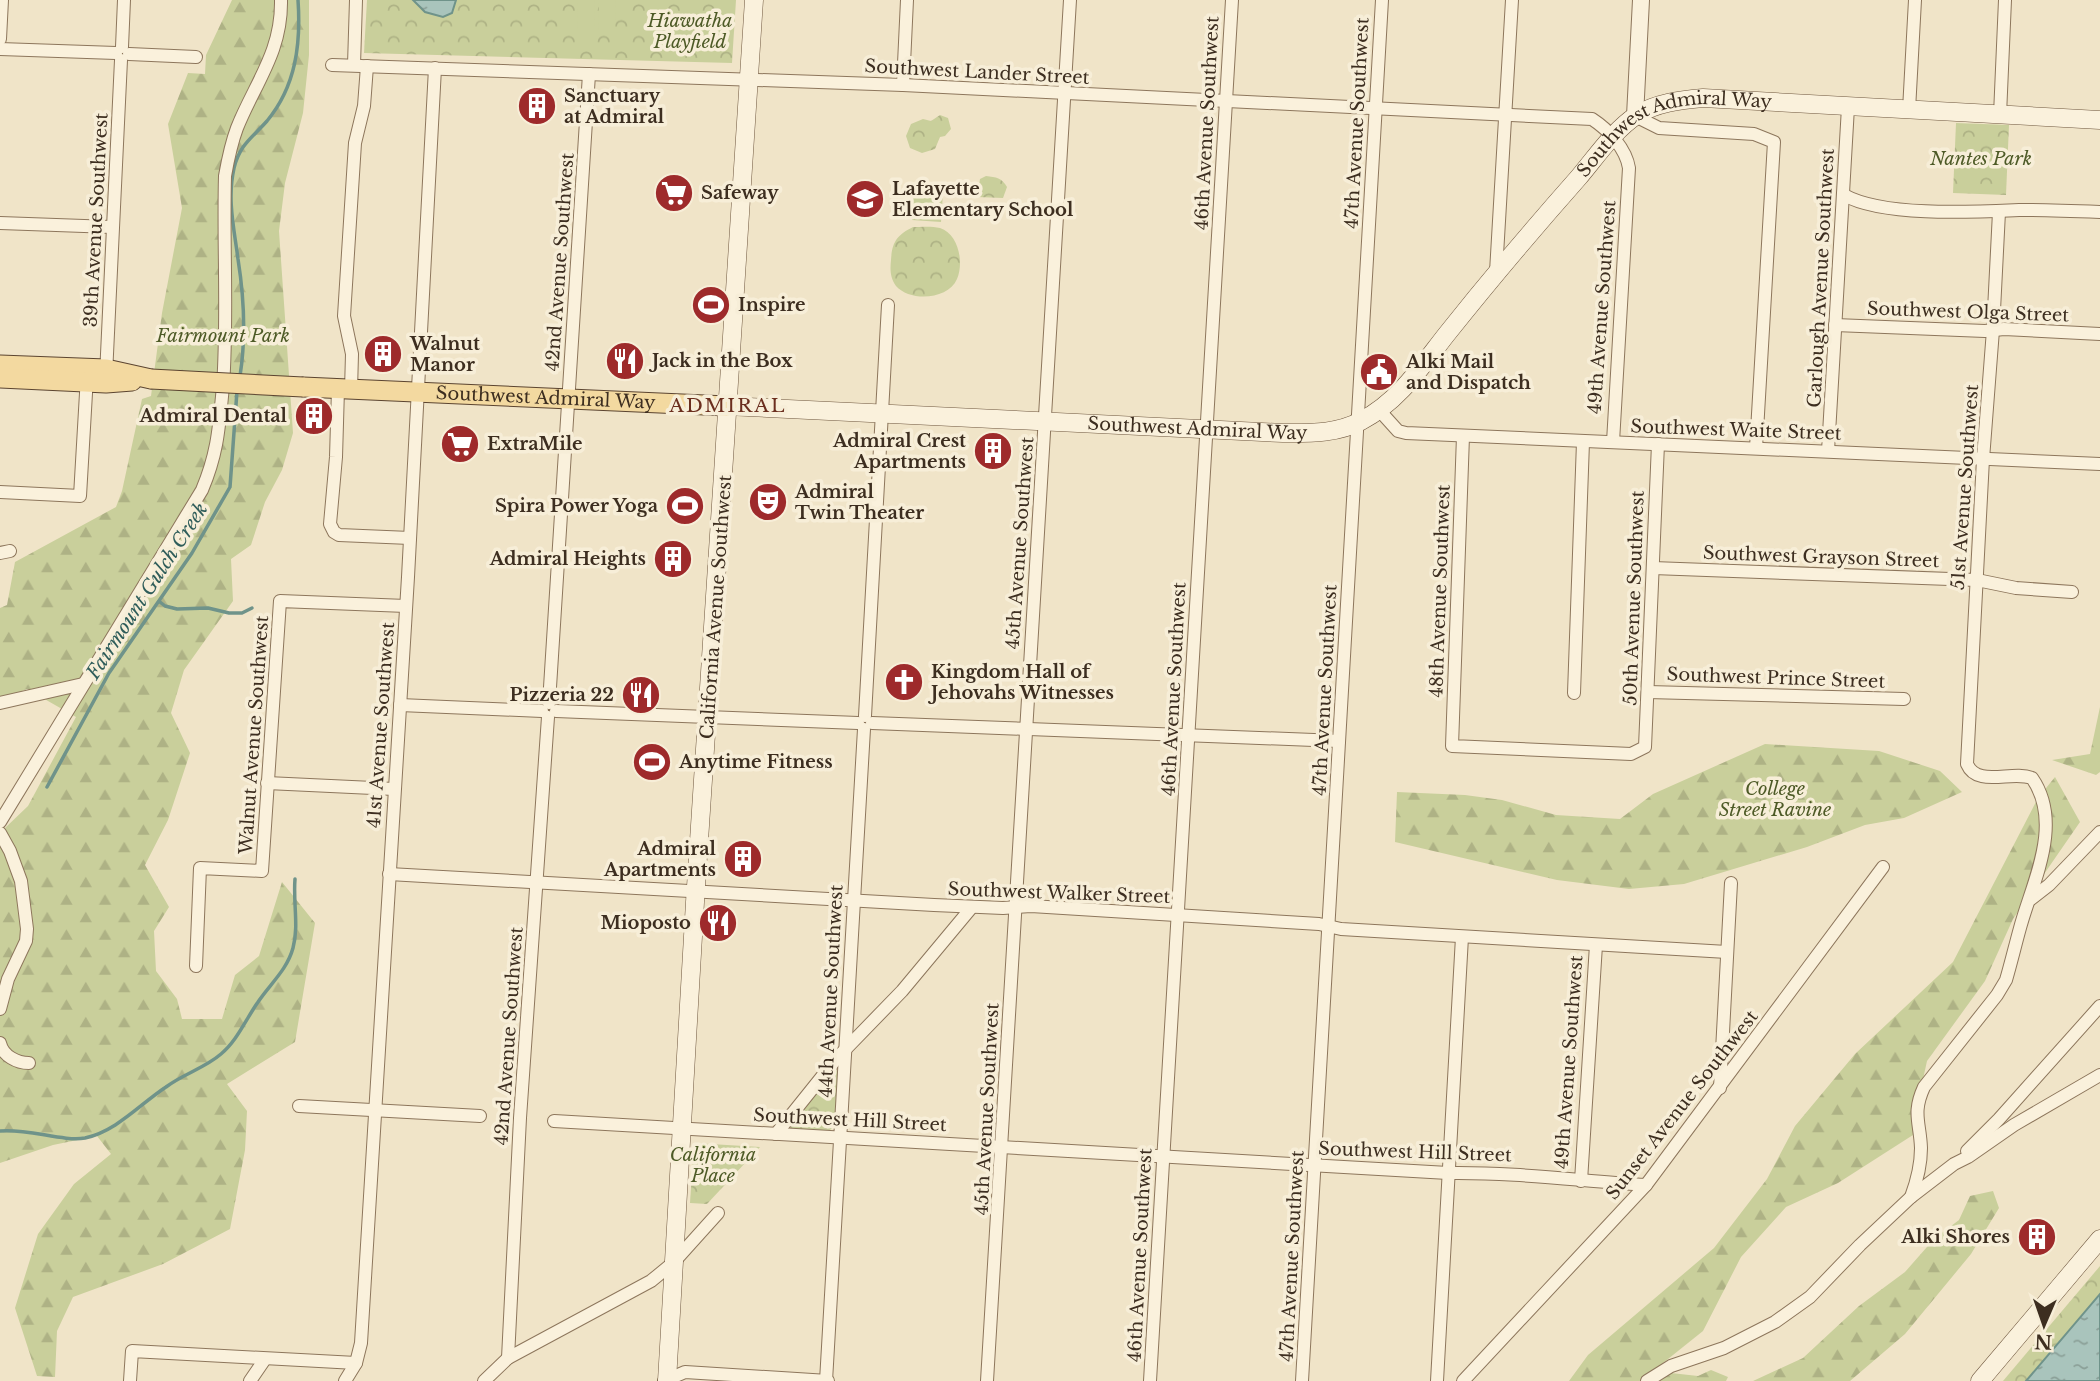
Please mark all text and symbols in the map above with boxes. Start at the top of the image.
park label: Hiawatha Playfield [647,10,732,53]
street label: 46th Avenue Southwest [1190,15,1224,230]
street label: 47th Avenue Southwest [1340,17,1374,229]
street label: Southwest Lander Street [864,55,1090,89]
building icon: Sanctuary at Admiral [516,85,558,127]
place label: Sanctuary at Admiral [564,85,665,128]
street label: Southwest Admiral Way [1572,87,1773,182]
street label: 39th Avenue Southwest [79,112,113,328]
street label: Garlough Avenue Southwest [1803,148,1839,408]
park label: Nantes Park [1929,148,2032,170]
street label: 42nd Avenue Southwest [541,152,579,372]
supermarket icon: Safeway [653,172,695,214]
school or university icon: Lafayette Elementary School [844,178,886,220]
place label: Lafayette Elementary School [892,178,1074,221]
place label: Safeway [701,182,779,204]
street label: 49th Avenue Southwest [1584,199,1620,415]
sports icon: Inspire [690,284,732,326]
place label: Inspire [738,294,806,316]
street label: Southwest Olga Street [1867,297,2070,327]
park label: Fairmount Park [155,325,290,347]
building icon: Walnut Manor [362,333,404,375]
place label: Walnut Manor [409,333,480,376]
restaurant icon: Jack in the Box [604,340,646,382]
place label: Jack in the Box [648,350,793,372]
public building icon: Alki Mail and Dispatch [1358,351,1400,393]
place label: Alki Mail and Dispatch [1405,351,1531,394]
street label: Southwest Admiral Way [435,382,657,414]
street label: 51st Avenue Southwest [1947,383,1983,591]
district label: ADMIRAL [668,394,787,417]
building icon: Admiral Dental [293,395,335,437]
place label: Admiral Dental [139,405,288,427]
street label: Southwest Admiral Way [1087,413,1308,444]
street label: Southwest Waite Street [1630,415,1842,445]
supermarket icon: ExtraMile [439,423,481,465]
place label: Admiral Crest Apartments [832,430,966,473]
building icon: Admiral Crest Apartments [972,430,1014,472]
place label: ExtraMile [487,433,583,455]
street label: 45th Avenue Southwest [1002,436,1038,650]
street label: California Avenue Southwest [696,474,736,740]
theatre icon: Admiral Twin Theater [747,481,789,523]
place label: Admiral Twin Theater [794,481,924,524]
street label: 48th Avenue Southwest [1425,484,1455,698]
sports icon: Spira Power Yoga [664,485,706,527]
street label: 50th Avenue Southwest [1619,490,1649,706]
place label: Spira Power Yoga [495,495,659,517]
water label: Fairmount Gulch Creek [81,499,213,684]
building icon: Admiral Heights [652,538,694,580]
street label: Southwest Grayson Street [1702,542,1940,572]
place label: Admiral Heights [489,548,646,570]
street label: 46th Avenue Southwest [1157,581,1191,796]
street label: 47th Avenue Southwest [1308,584,1342,796]
street label: Walnut Avenue Southwest [235,615,273,856]
street label: 41st Avenue Southwest [363,621,399,829]
church icon: Kingdom Hall of Jehovahs Witnesses [883,661,925,703]
place label: Kingdom Hall of Jehovahs Witnesses [927,661,1114,704]
street label: Southwest Prince Street [1666,663,1886,693]
restaurant icon: Pizzeria 22 [620,674,662,716]
place label: Pizzeria 22 [510,684,614,706]
sports icon: Anytime Fitness [631,741,673,783]
place label: Anytime Fitness [678,751,833,773]
park label: College Street Ravine [1719,778,1831,821]
place label: Admiral Apartments [603,838,717,881]
building icon: Admiral Apartments [722,838,764,880]
street label: Southwest Walker Street [947,878,1171,908]
street label: 44th Avenue Southwest [814,884,848,1098]
restaurant icon: Mioposto [697,902,739,944]
place label: Mioposto [600,912,691,934]
street label: 42nd Avenue Southwest [490,926,528,1146]
street label: 49th Avenue Southwest [1551,954,1587,1170]
street label: 45th Avenue Southwest [970,1002,1004,1216]
street label: Sunset Avenue Southwest [1601,1006,1763,1204]
street label: Southwest Hill Street [753,1104,947,1136]
street label: Southwest Hill Street [1318,1138,1512,1166]
park label: California Place [670,1144,756,1187]
street label: 46th Avenue Southwest [1123,1147,1157,1362]
street label: 47th Avenue Southwest [1275,1150,1309,1362]
building icon: Alki Shores [2016,1216,2058,1258]
place label: Alki Shores [1900,1226,2010,1248]
north arrow [2009,1290,2079,1360]
text: N [2034,1330,2053,1353]

